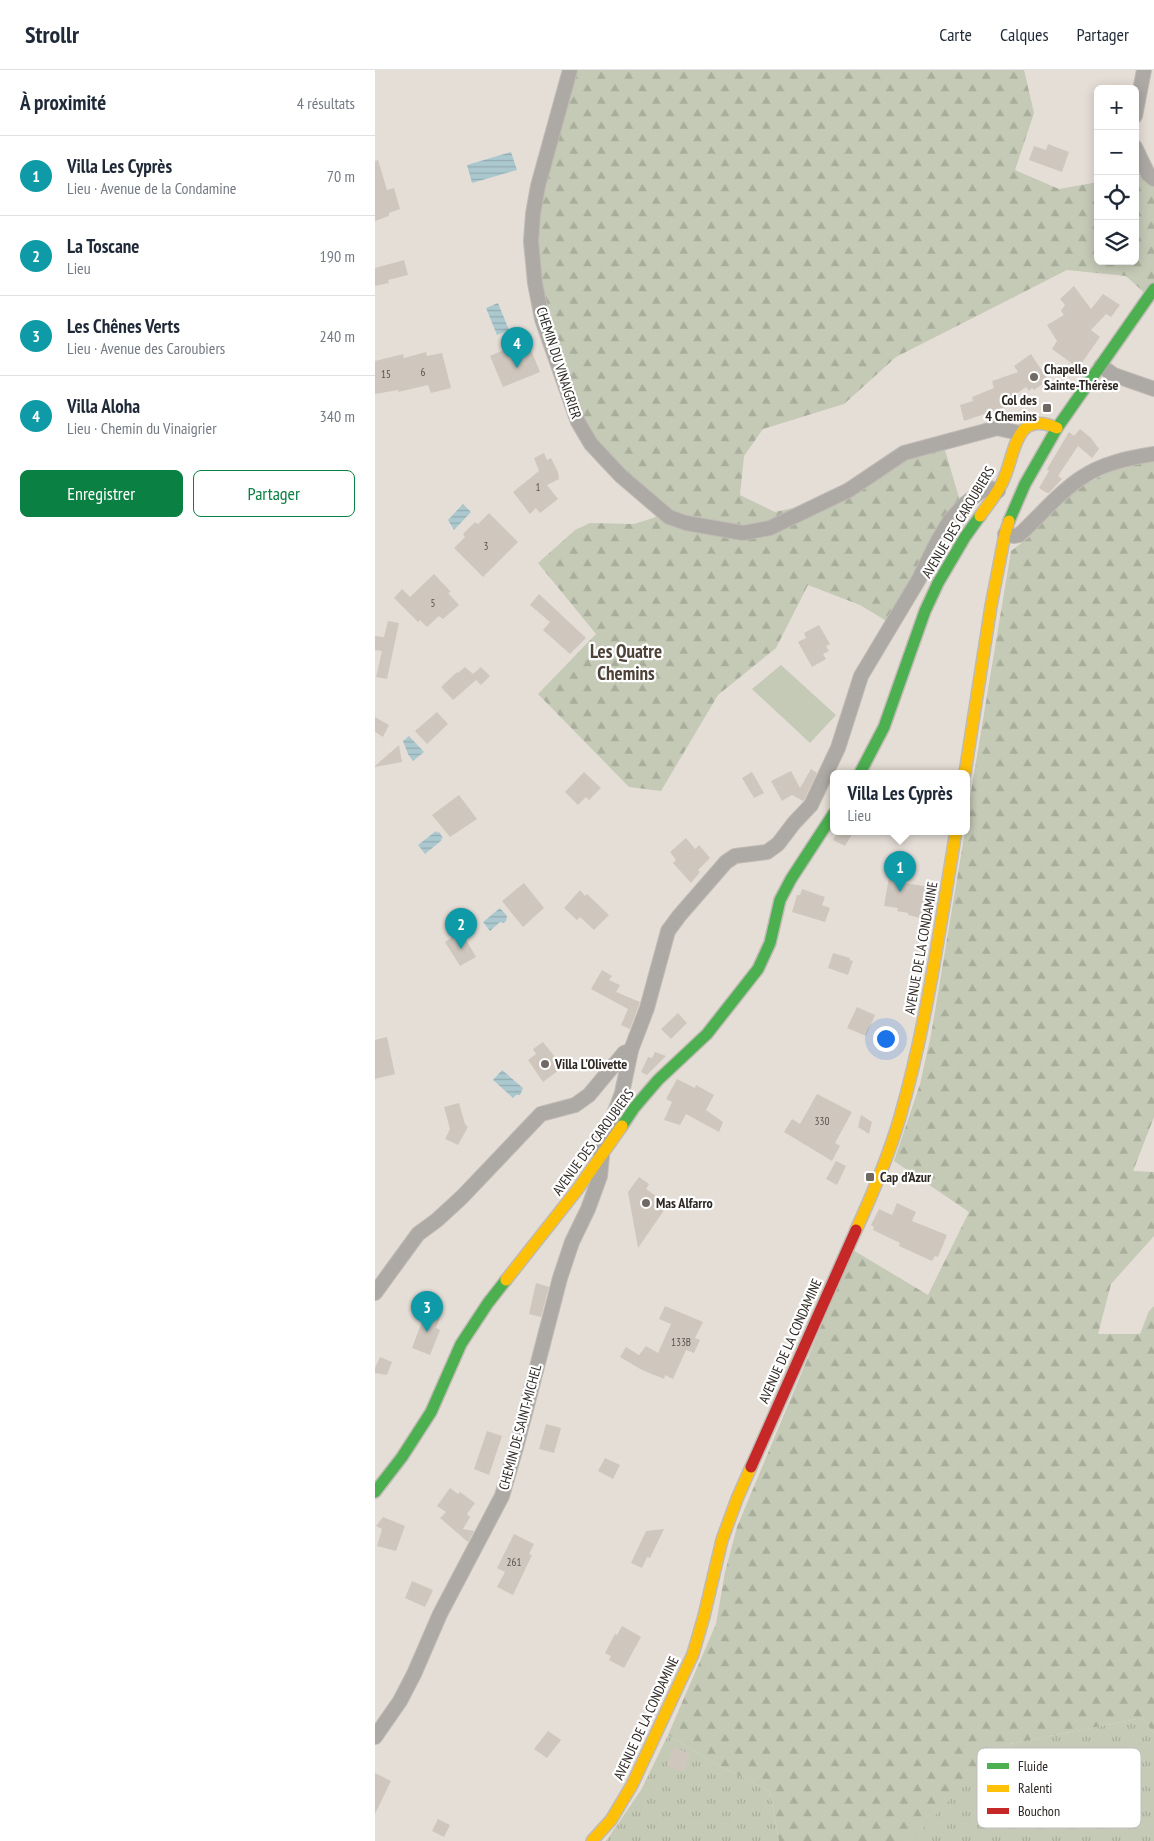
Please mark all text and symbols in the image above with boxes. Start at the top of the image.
text: Strollr [25,19,79,50]
text: Carte [939,23,972,46]
text: Calques [1000,23,1049,46]
text: Partager [1077,23,1129,46]
map controls [1094,85,1139,265]
button: + [1094,85,1139,130]
text: À proximité [20,89,106,116]
text: 4 résultats [297,93,355,113]
button: − [1094,130,1139,175]
text: Villa Les Cyprès [67,154,172,178]
text: 1 [32,166,40,186]
text: 70 m [327,166,355,186]
button: locate [1094,175,1139,220]
text: Lieu · Avenue de la Condamine [67,178,236,198]
button: layers [1094,220,1139,265]
text: La Toscane [67,234,140,258]
text: 2 [32,246,40,266]
text: 190 m [320,246,355,266]
text: Lieu [67,258,91,278]
street label: CHEMIN DU VINAIGRIER [532,305,586,422]
text: Les Chênes Verts [67,314,180,338]
text: 3 [32,326,40,346]
text: 240 m [320,326,355,346]
pin: 4 [501,327,533,368]
text: Lieu · Avenue des Caroubiers [67,338,225,358]
place label: Chapelle Sainte-Thérèse [1044,360,1119,394]
house number: 6 [421,365,426,379]
house number: 15 [381,367,391,381]
marker: Chapelle Sainte-Thérèse [1028,371,1040,383]
place label: Col des 4 Chemins [985,391,1037,425]
text: Villa Aloha [67,394,140,418]
marker: Col des 4 Chemins [1041,402,1053,414]
text: 4 [32,406,40,426]
text: 340 m [320,406,355,426]
text: Lieu · Chemin du Vinaigrier [67,418,217,438]
street label: AVENUE DES CAROUBIERS [918,463,998,581]
button: Enregistrer [20,470,183,517]
button: Partager [193,470,355,517]
house number: 1 [536,480,541,494]
house number: 3 [484,539,489,553]
house number: 5 [431,596,436,610]
district label: Les Quatre Chemins [590,639,662,685]
popup [830,770,970,835]
text: Villa Les Cyprès [847,781,953,805]
text: Lieu [847,805,871,825]
pin: 1 [884,851,916,892]
street label: AVENUE DE LA CONDAMINE [900,880,942,1016]
pin: 2 [445,908,477,949]
your location [873,1026,899,1052]
place label: Villa L'Olivette [554,1055,627,1073]
marker: Villa L'Olivette [539,1058,551,1070]
street label: AVENUE DES CAROUBIERS [548,1085,638,1199]
house number: 330 [815,1114,829,1128]
place label: Cap d’Azur [880,1168,932,1186]
marker: Cap d’Azur [864,1171,876,1183]
place label: Mas Alfarro [656,1194,713,1212]
marker: Mas Alfarro [640,1197,652,1209]
street label: AVENUE DE LA CONDAMINE [754,1276,826,1406]
pin: 3 [411,1291,443,1332]
house number: 133B [671,1335,691,1349]
street label: CHEMIN DE SAINT-MICHEL [495,1362,545,1492]
house number: 261 [507,1555,521,1569]
street label: AVENUE DE LA CONDAMINE [609,1653,683,1783]
legend [977,1748,1141,1828]
text: Fluide [1018,1757,1048,1775]
text: Ralenti [1018,1779,1052,1797]
text: Bouchon [1018,1802,1060,1820]

